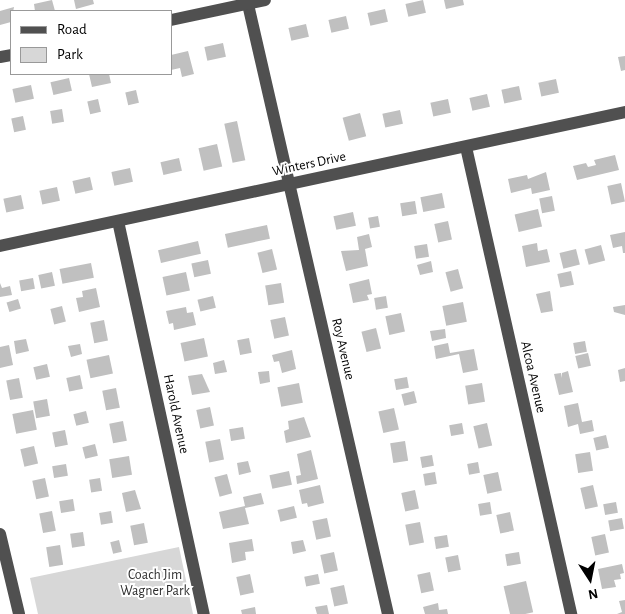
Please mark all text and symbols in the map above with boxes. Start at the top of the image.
legend [10,10,172,75]
text: Road [57,22,87,37]
text: Park [57,47,83,62]
street label: Winters Drive [271,148,347,180]
street label: Roy Avenue [328,316,358,382]
street label: Alcoa Avenue [517,339,549,415]
street label: Harold Avenue [159,373,193,455]
north arrow [565,554,615,604]
park label: Coach Jim Wagner Park [120,567,190,600]
text: N [587,586,599,602]

